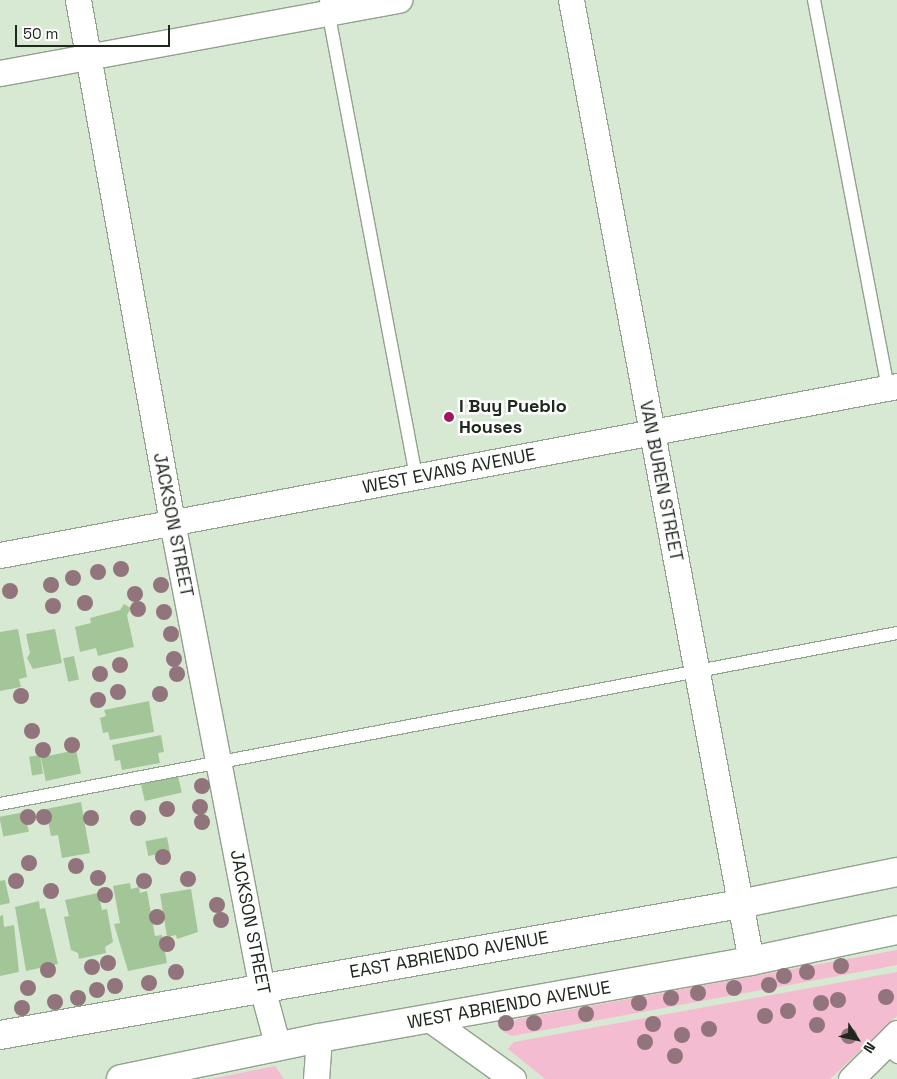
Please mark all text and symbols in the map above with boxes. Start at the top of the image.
scale bar [18,15,172,47]
text: 50 m [23,24,58,43]
place label: I Buy Pueblo Houses [459,396,567,438]
street label: VAN BUREN STREET [635,399,687,563]
marker: I Buy Pueblo Houses [443,411,455,423]
street label: WEST EVANS AVENUE [360,444,538,498]
street label: JACKSON STREET [148,451,198,599]
street label: JACKSON STREET [225,848,275,996]
street label: EAST ABRIENDO AVENUE [347,927,551,983]
street label: WEST ABRIENDO AVENUE [405,976,613,1034]
north arrow [832,1014,882,1064]
text: N [859,1039,879,1057]

